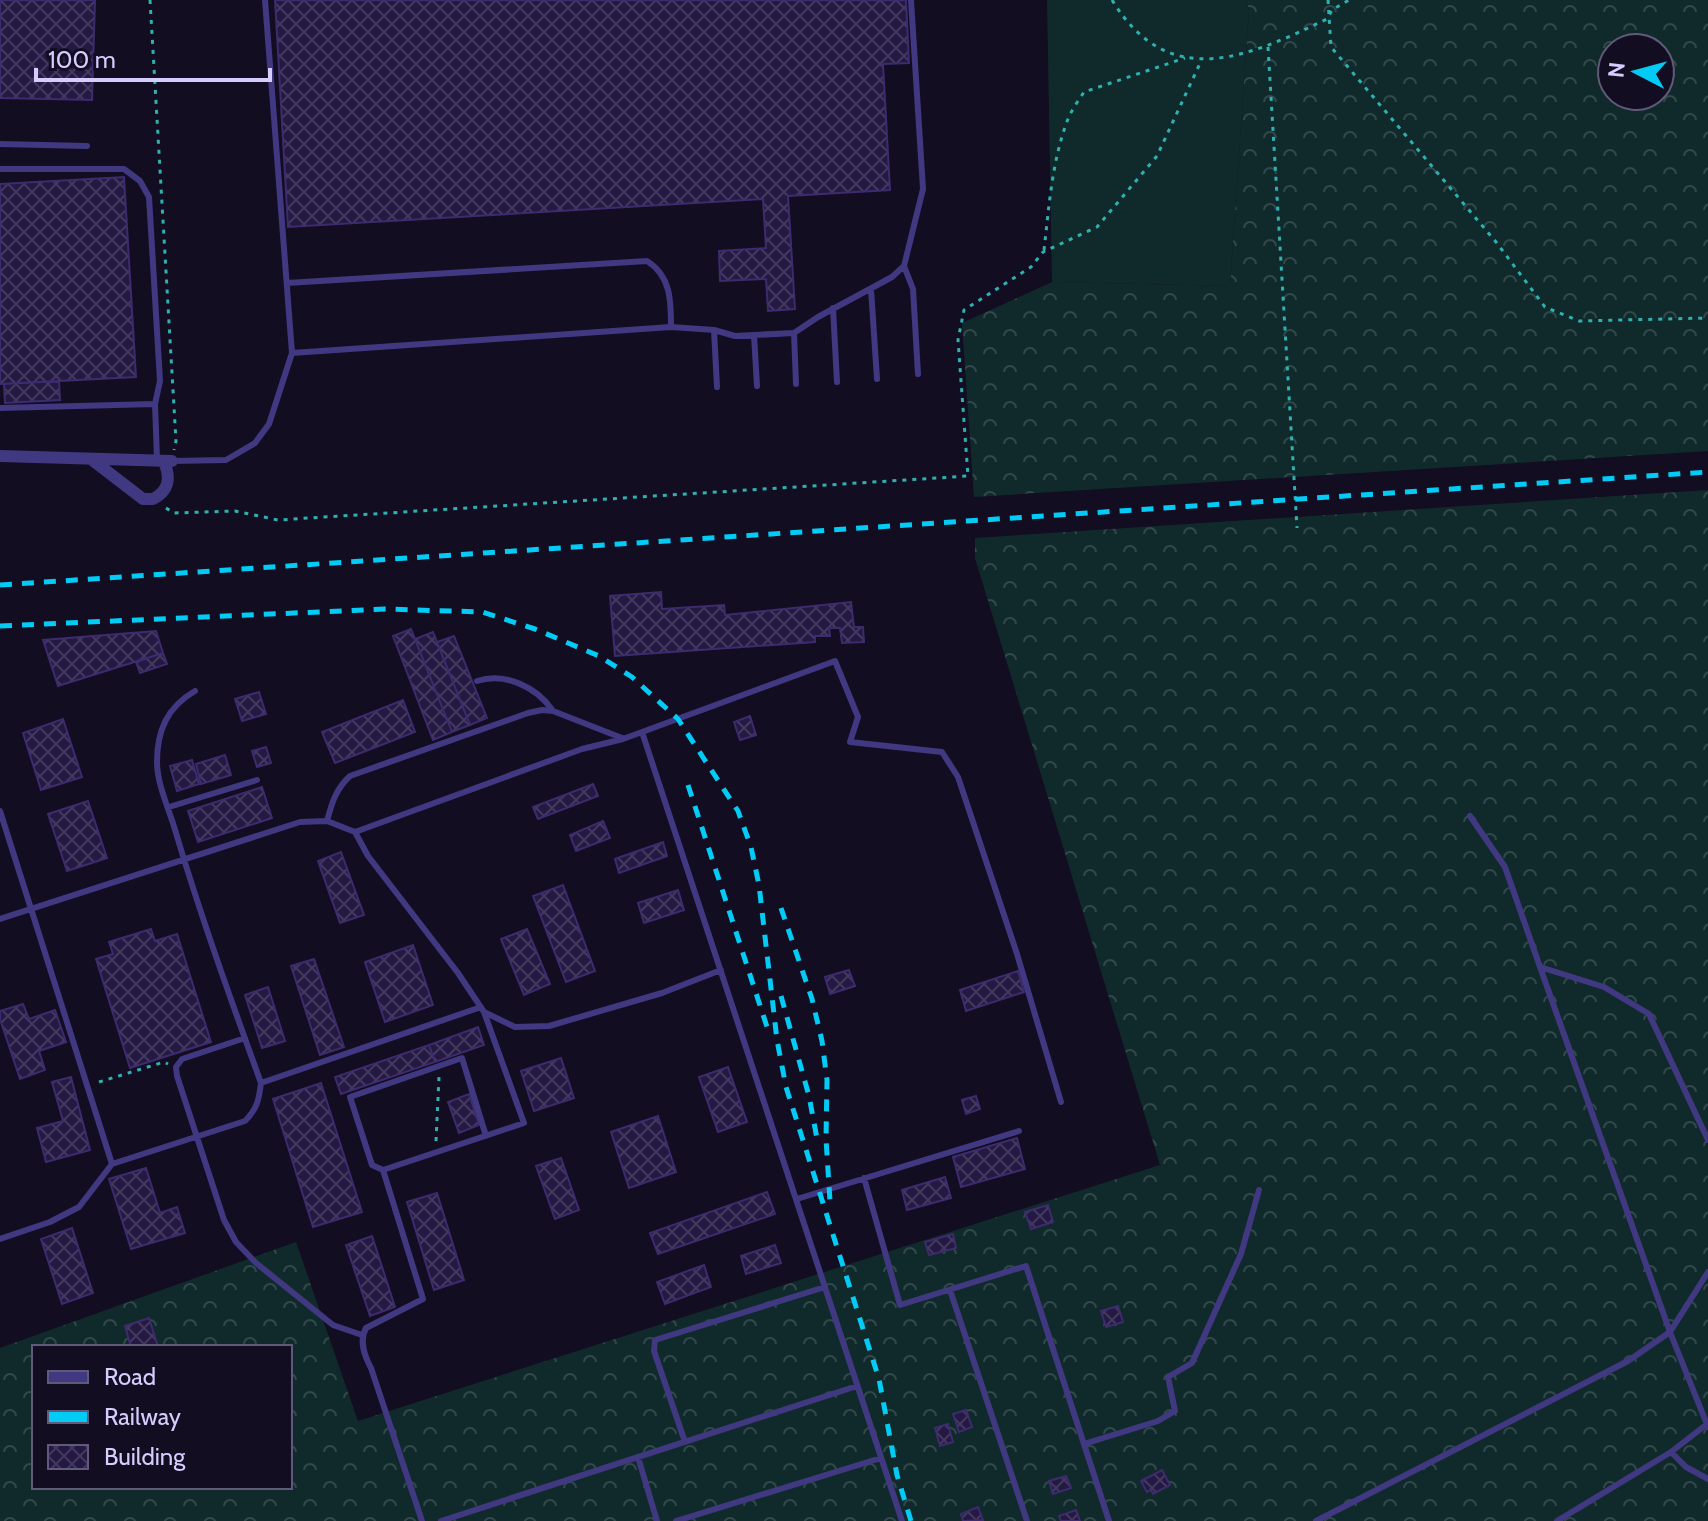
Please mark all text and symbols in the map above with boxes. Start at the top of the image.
scale bar [36,32,270,82]
north arrow [1596,32,1676,112]
text: 100 m [48,45,116,74]
text: N [1602,61,1631,79]
legend [32,1345,292,1489]
text: Road [104,1362,156,1391]
text: Railway [104,1402,181,1431]
text: Building [104,1442,186,1471]

